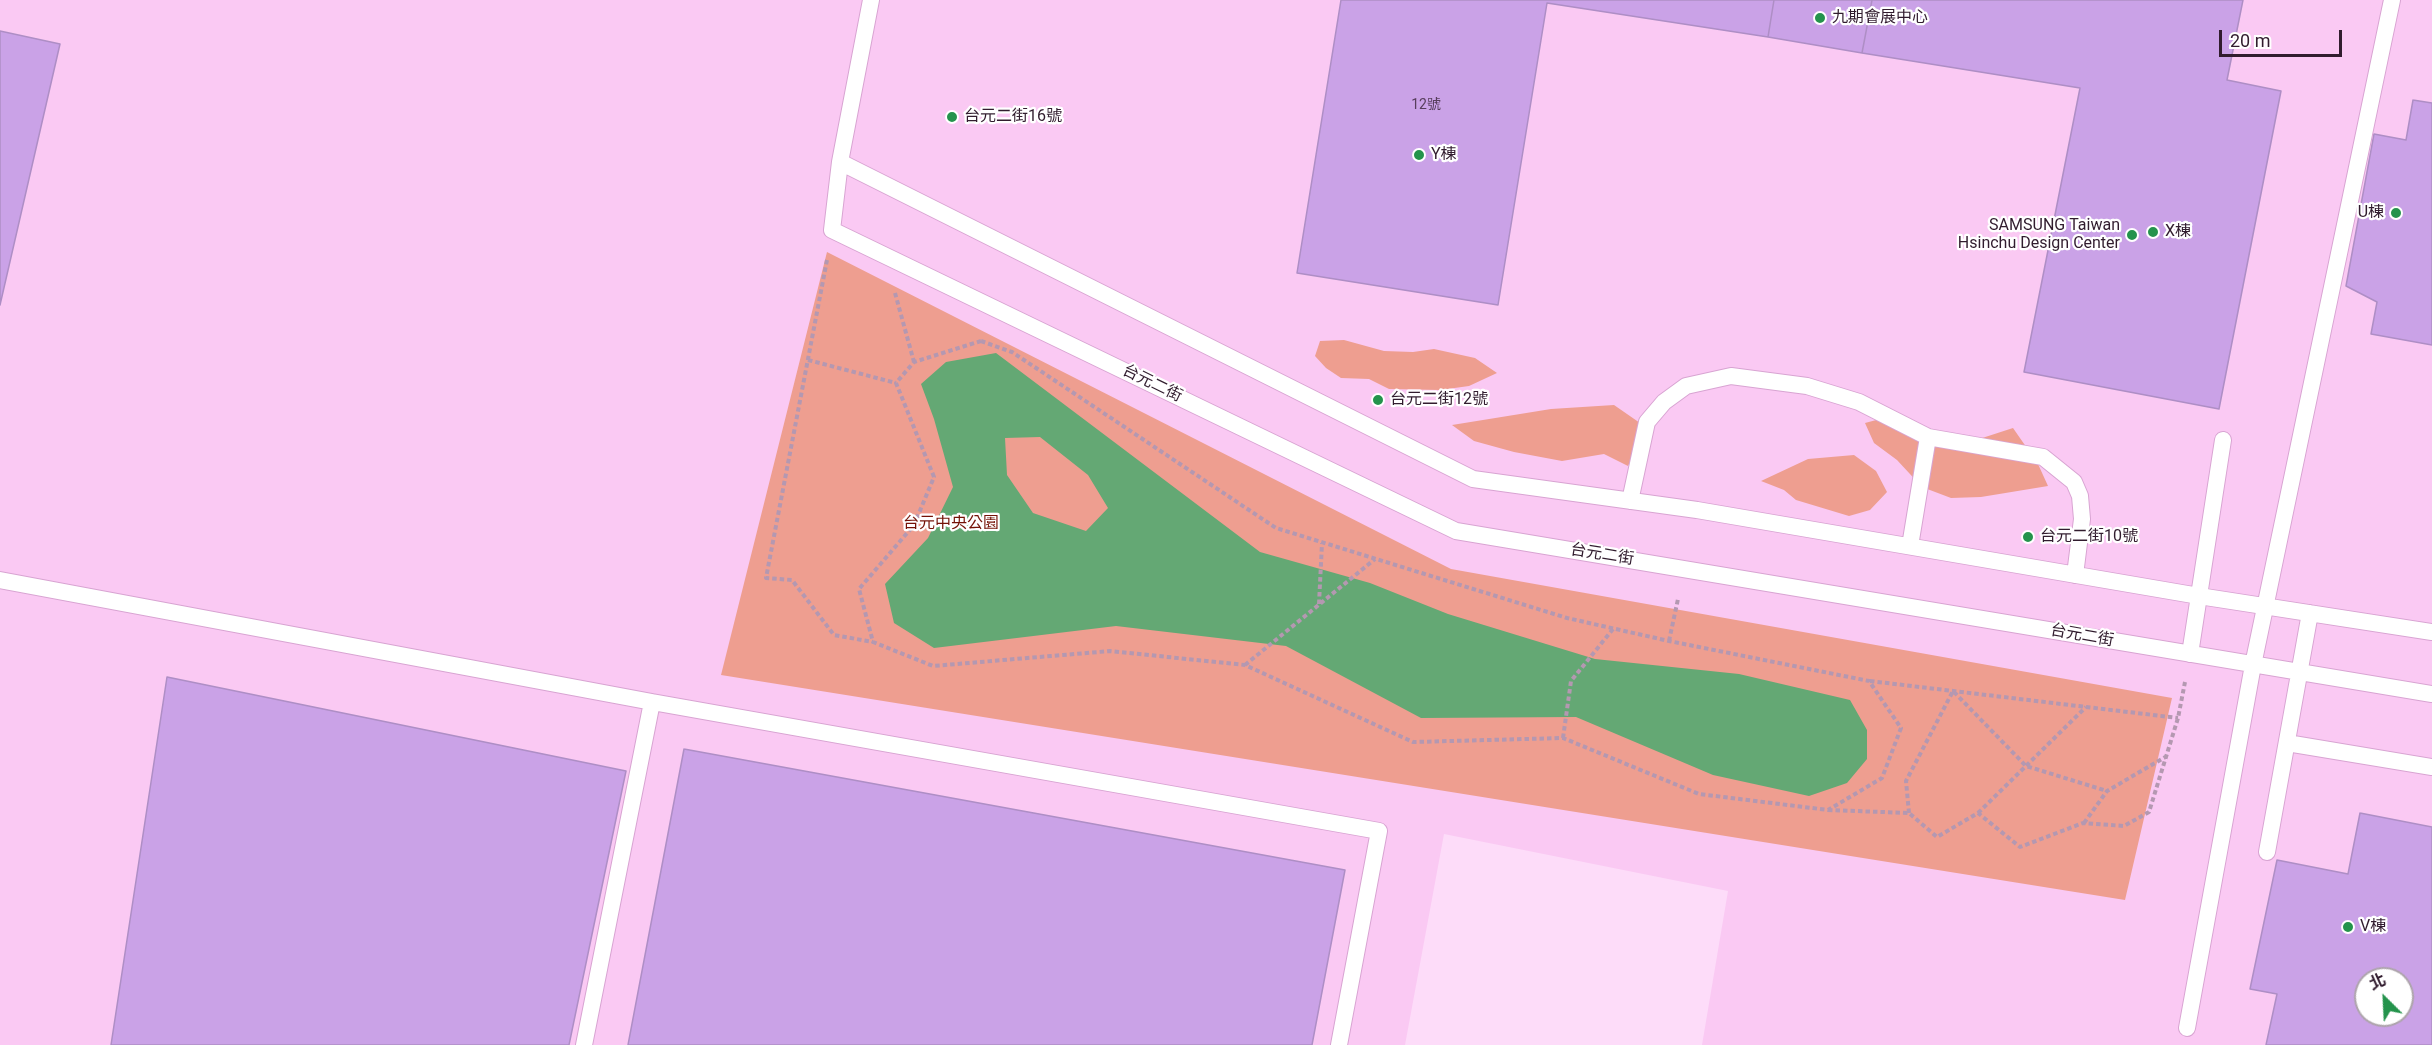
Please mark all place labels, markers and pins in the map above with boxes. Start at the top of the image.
place label: 九期會展中心 [1832,8,1928,28]
marker: 九期會展中心 [1813,11,1827,25]
place label: 台元二街16號 [964,107,1062,127]
marker: 台元二街16號 [945,110,959,124]
place label: Y棟 [1431,145,1457,165]
marker: Y棟 [1412,148,1426,162]
place label: U棟 [2358,203,2384,223]
marker: U棟 [2389,206,2403,220]
place label: SAMSUNG Taiwan Hsinchu Design Center [1958,216,2120,254]
place label: X棟 [2165,222,2191,242]
marker: X棟 [2146,225,2160,239]
marker: SAMSUNG Taiwan Hsinchu Design Center [2125,228,2139,242]
place label: 台元二街12號 [1390,390,1488,410]
marker: 台元二街12號 [1371,393,1385,407]
place label: 台元二街10號 [2040,527,2138,547]
marker: 台元二街10號 [2021,530,2035,544]
place label: V棟 [2360,917,2386,937]
marker: V棟 [2341,920,2355,934]

